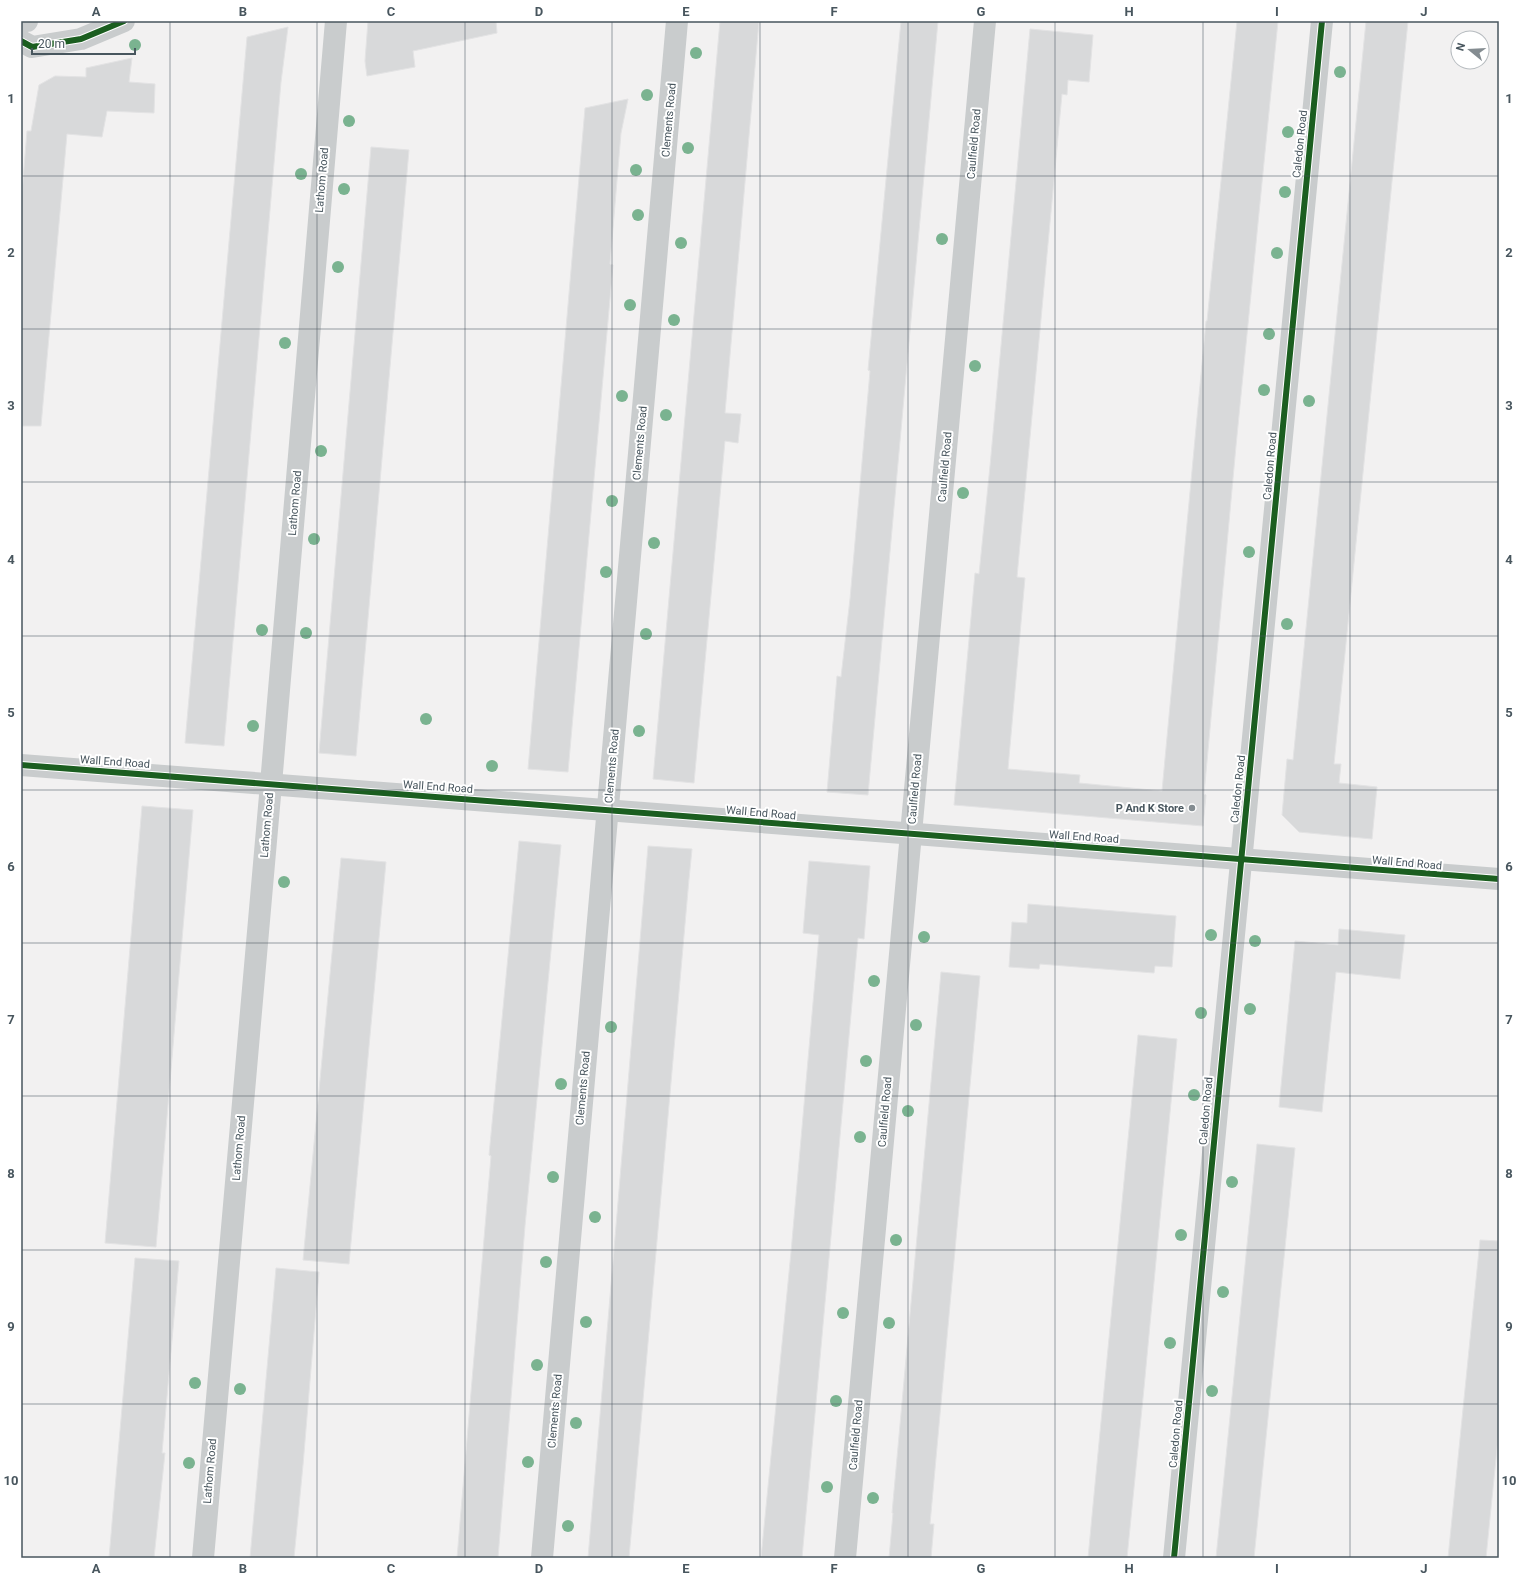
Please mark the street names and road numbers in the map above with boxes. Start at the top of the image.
street label: Clements Road [659,82,679,158]
street label: Caulfield Road [964,108,984,180]
street label: Caledon Road [1290,109,1310,179]
street label: Lathom Road [313,147,331,213]
street label: Clements Road [630,405,650,481]
street label: Caulfield Road [935,431,955,503]
street label: Caledon Road [1261,431,1279,501]
street label: Lathom Road [286,470,304,536]
street label: Clements Road [602,728,622,804]
street label: Wall End Road [80,753,150,771]
street label: Caulfield Road [905,753,925,825]
street label: Caledon Road [1228,754,1248,824]
street label: Wall End Road [403,778,473,796]
street label: Lathom Road [258,792,276,858]
street label: Wall End Road [725,803,797,823]
street label: Wall End Road [1049,828,1119,846]
street label: Wall End Road [1371,853,1443,873]
street label: Clements Road [573,1050,593,1126]
street label: Caulfield Road [875,1076,895,1148]
street label: Caledon Road [1197,1076,1215,1146]
street label: Lathom Road [230,1115,248,1181]
street label: Clements Road [545,1373,565,1449]
street label: Caulfield Road [846,1399,866,1471]
street label: Caledon Road [1167,1399,1185,1469]
street label: Lathom Road [201,1438,219,1504]

